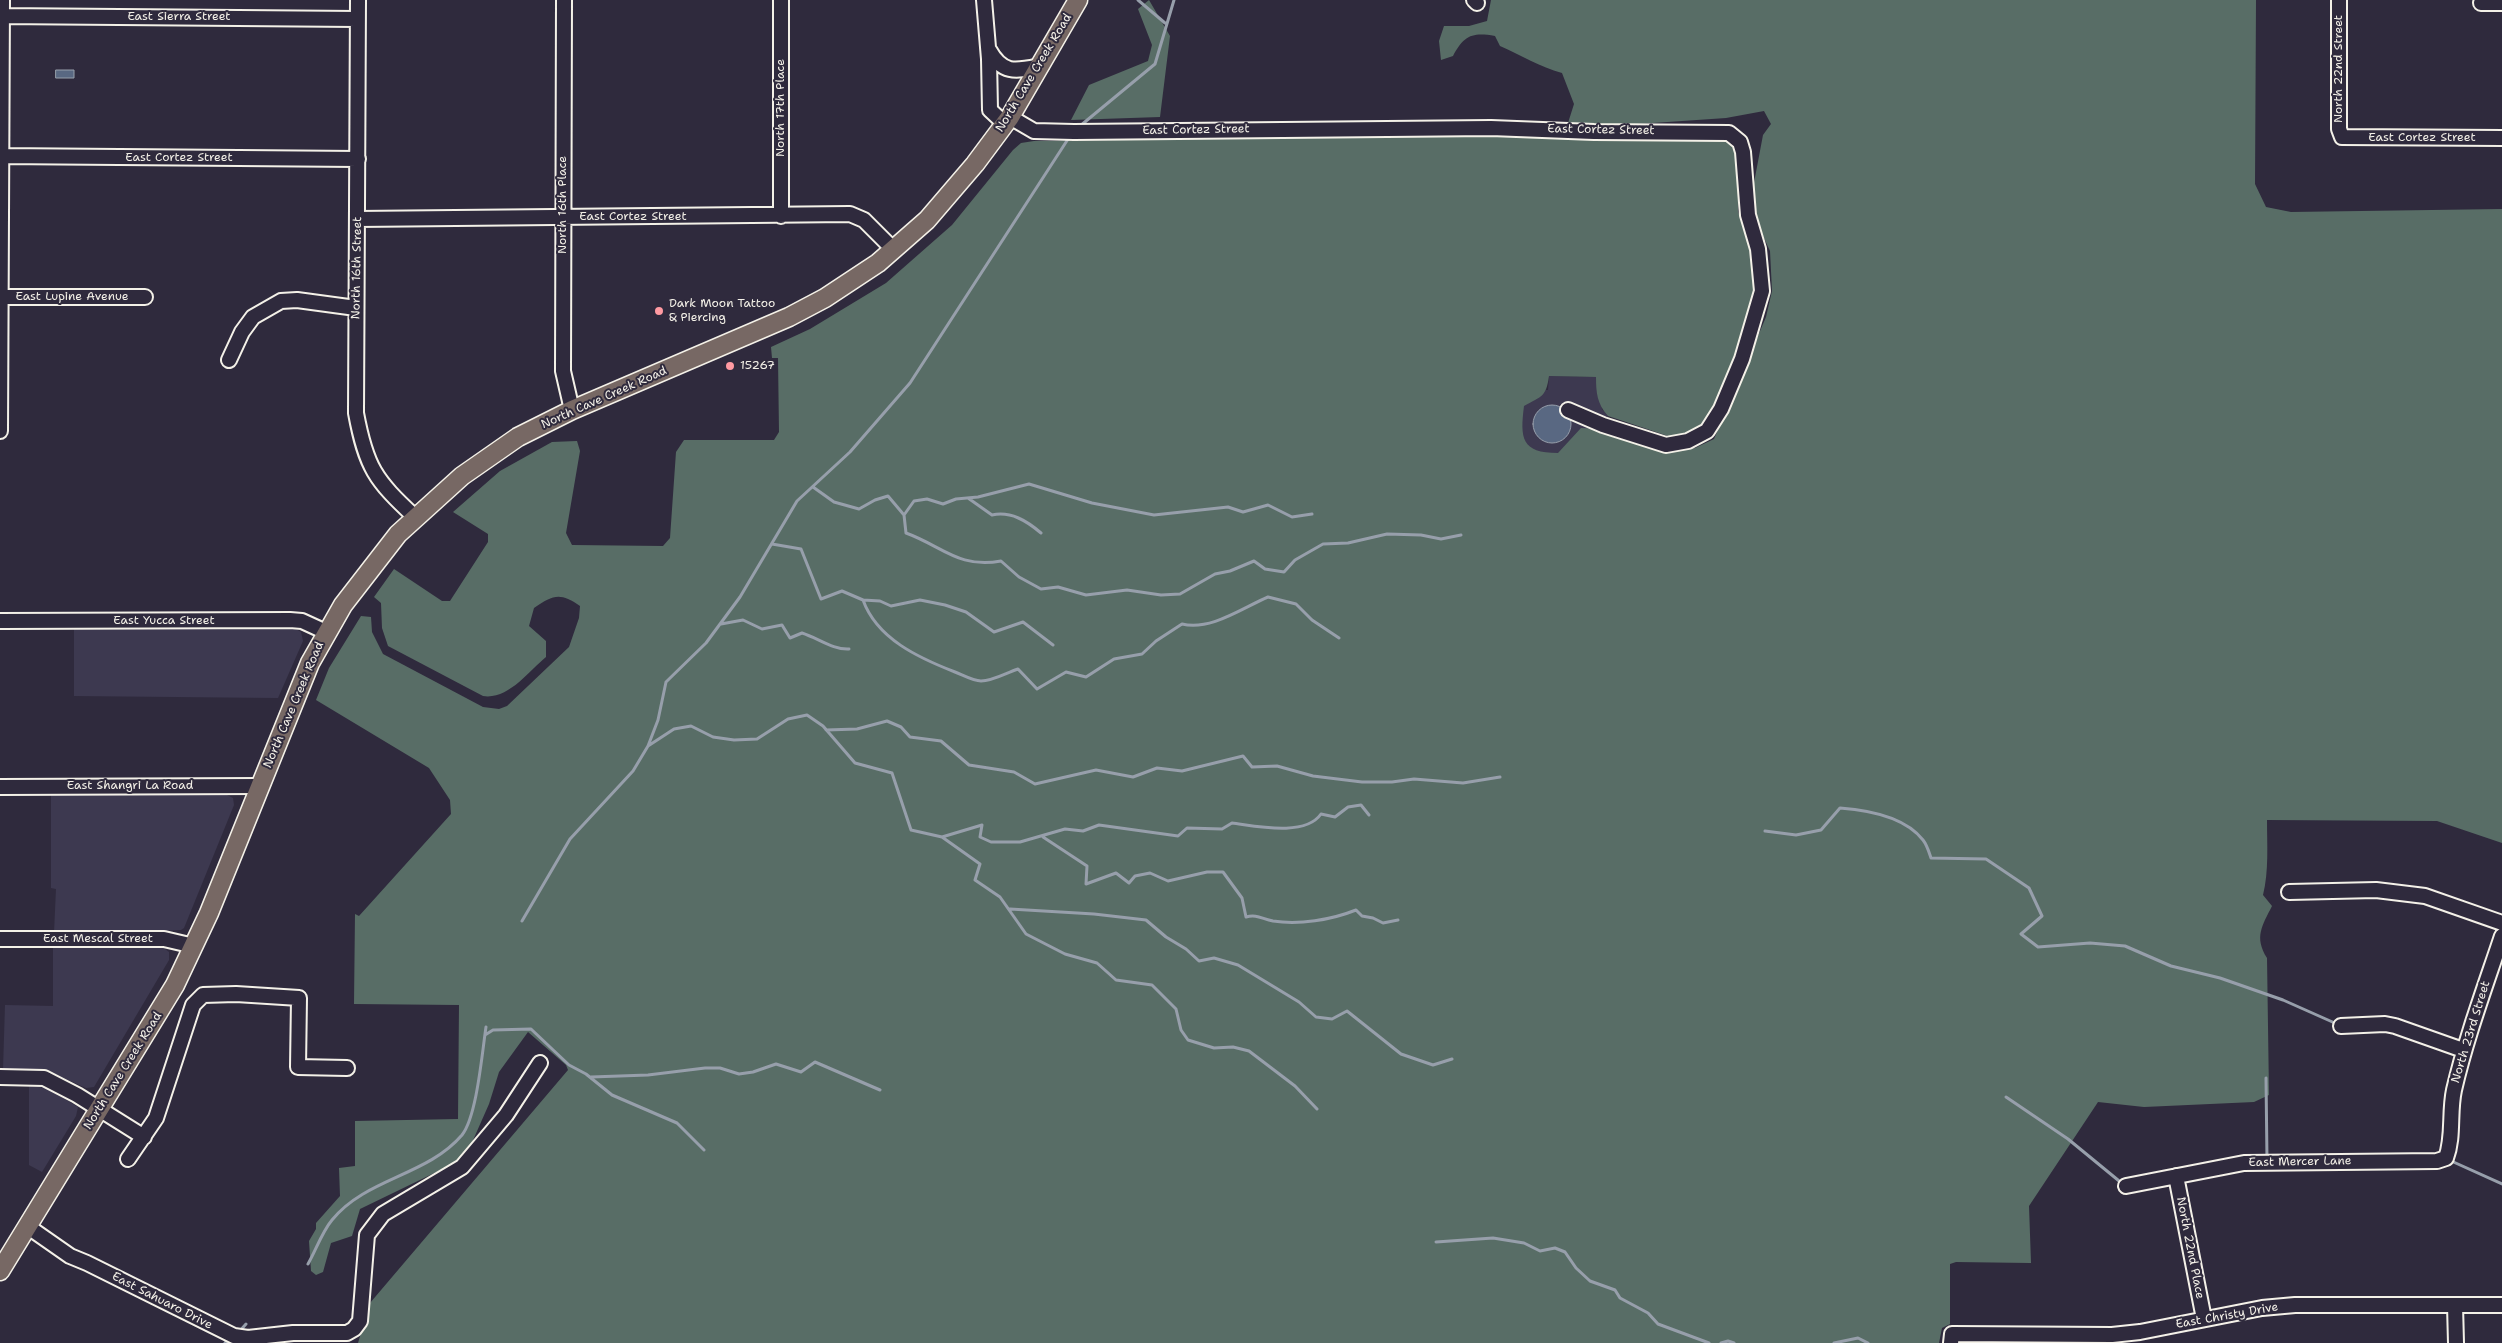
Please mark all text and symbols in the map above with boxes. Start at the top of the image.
street label: East Sierra Street [127,10,231,24]
street label: North Cave Creek Road [993,11,1075,135]
street label: North 22nd Street [2332,15,2346,123]
street label: North 17th Place [774,59,788,157]
street label: East Cortez Street [1142,122,1250,138]
street label: East Cortez Street [1547,122,1655,138]
street label: East Cortez Street [2368,131,2476,145]
street label: East Cortez Street [125,151,233,165]
street label: North 16th Place [556,156,570,254]
street label: East Cortez Street [579,210,687,224]
street label: North 16th Street [349,216,365,320]
street label: East Lupine Avenue [15,290,129,304]
place label: Dark Moon Tattoo & Piercing [669,297,775,325]
marker: Dark Moon Tattoo & Piercing [653,305,665,317]
place label: 15267 [740,359,775,373]
marker: 15267 [724,360,736,372]
street label: North Cave Creek Road [539,364,669,432]
street label: East Yucca Street [113,614,215,628]
street label: North Cave Creek Road [261,640,327,770]
street label: East Shangri La Road [67,779,193,793]
street label: East Mescal Street [43,932,153,946]
street label: North 23rd Street [2449,979,2493,1085]
street label: North Cave Creek Road [81,1010,165,1132]
street label: East Mercer Lane [2248,1154,2352,1170]
street label: North 22nd Place [2173,1196,2207,1300]
street label: East Sahuaro Drive [109,1269,215,1333]
street label: East Christy Drive [2175,1300,2279,1332]

